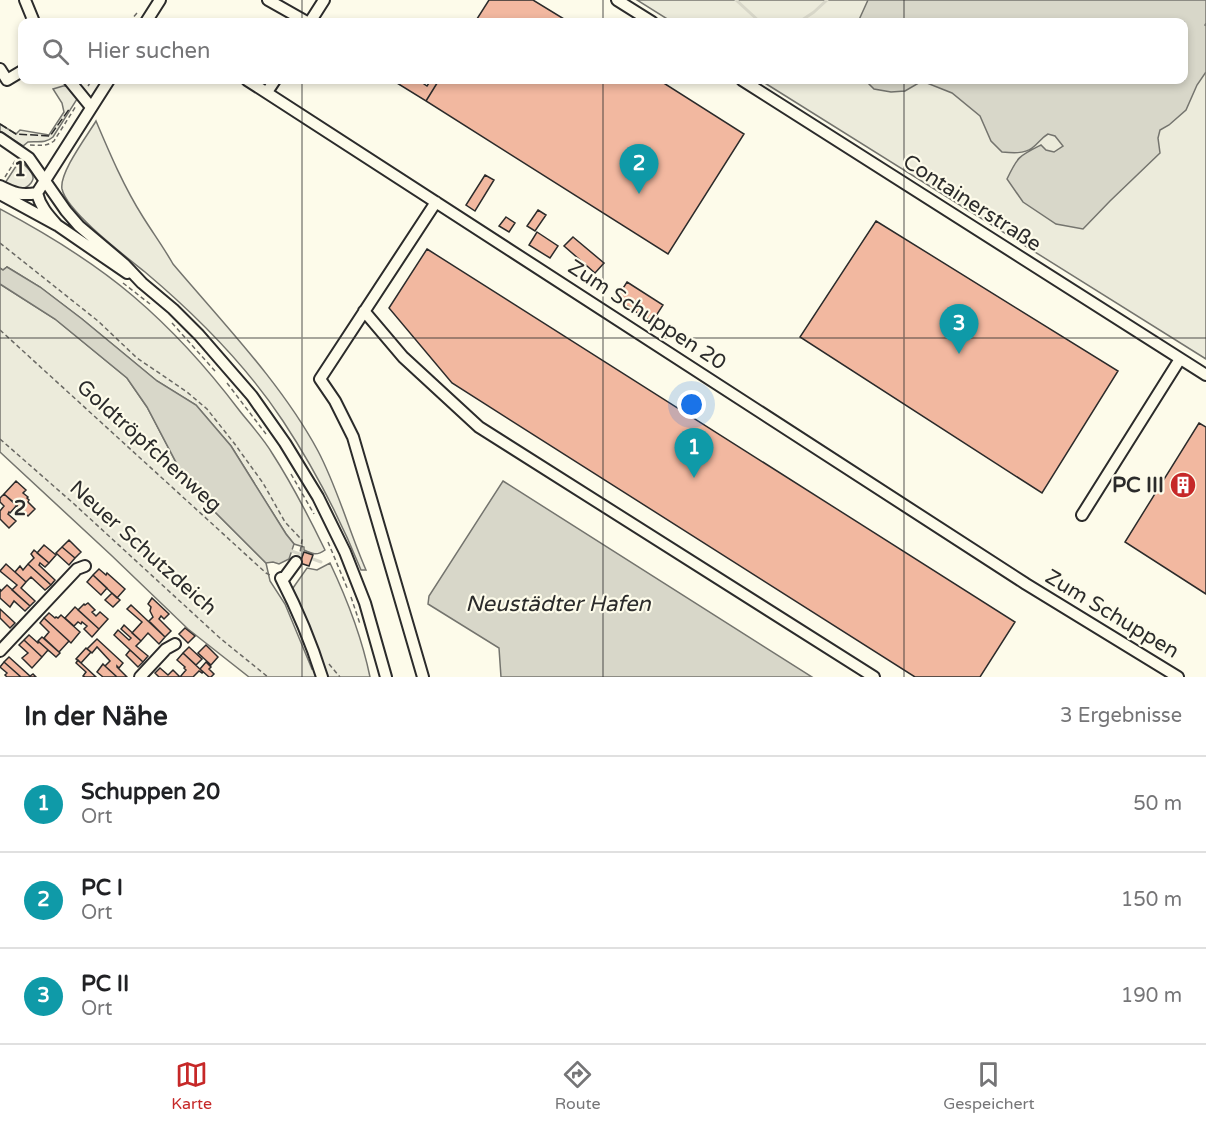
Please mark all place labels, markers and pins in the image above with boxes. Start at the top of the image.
pin: 2 [620,144,658,194]
pin: 3 [940,304,978,354]
pin: 1 [674,428,714,478]
building icon: PC III [1168,470,1198,500]
place label: PC III [1112,473,1164,498]

